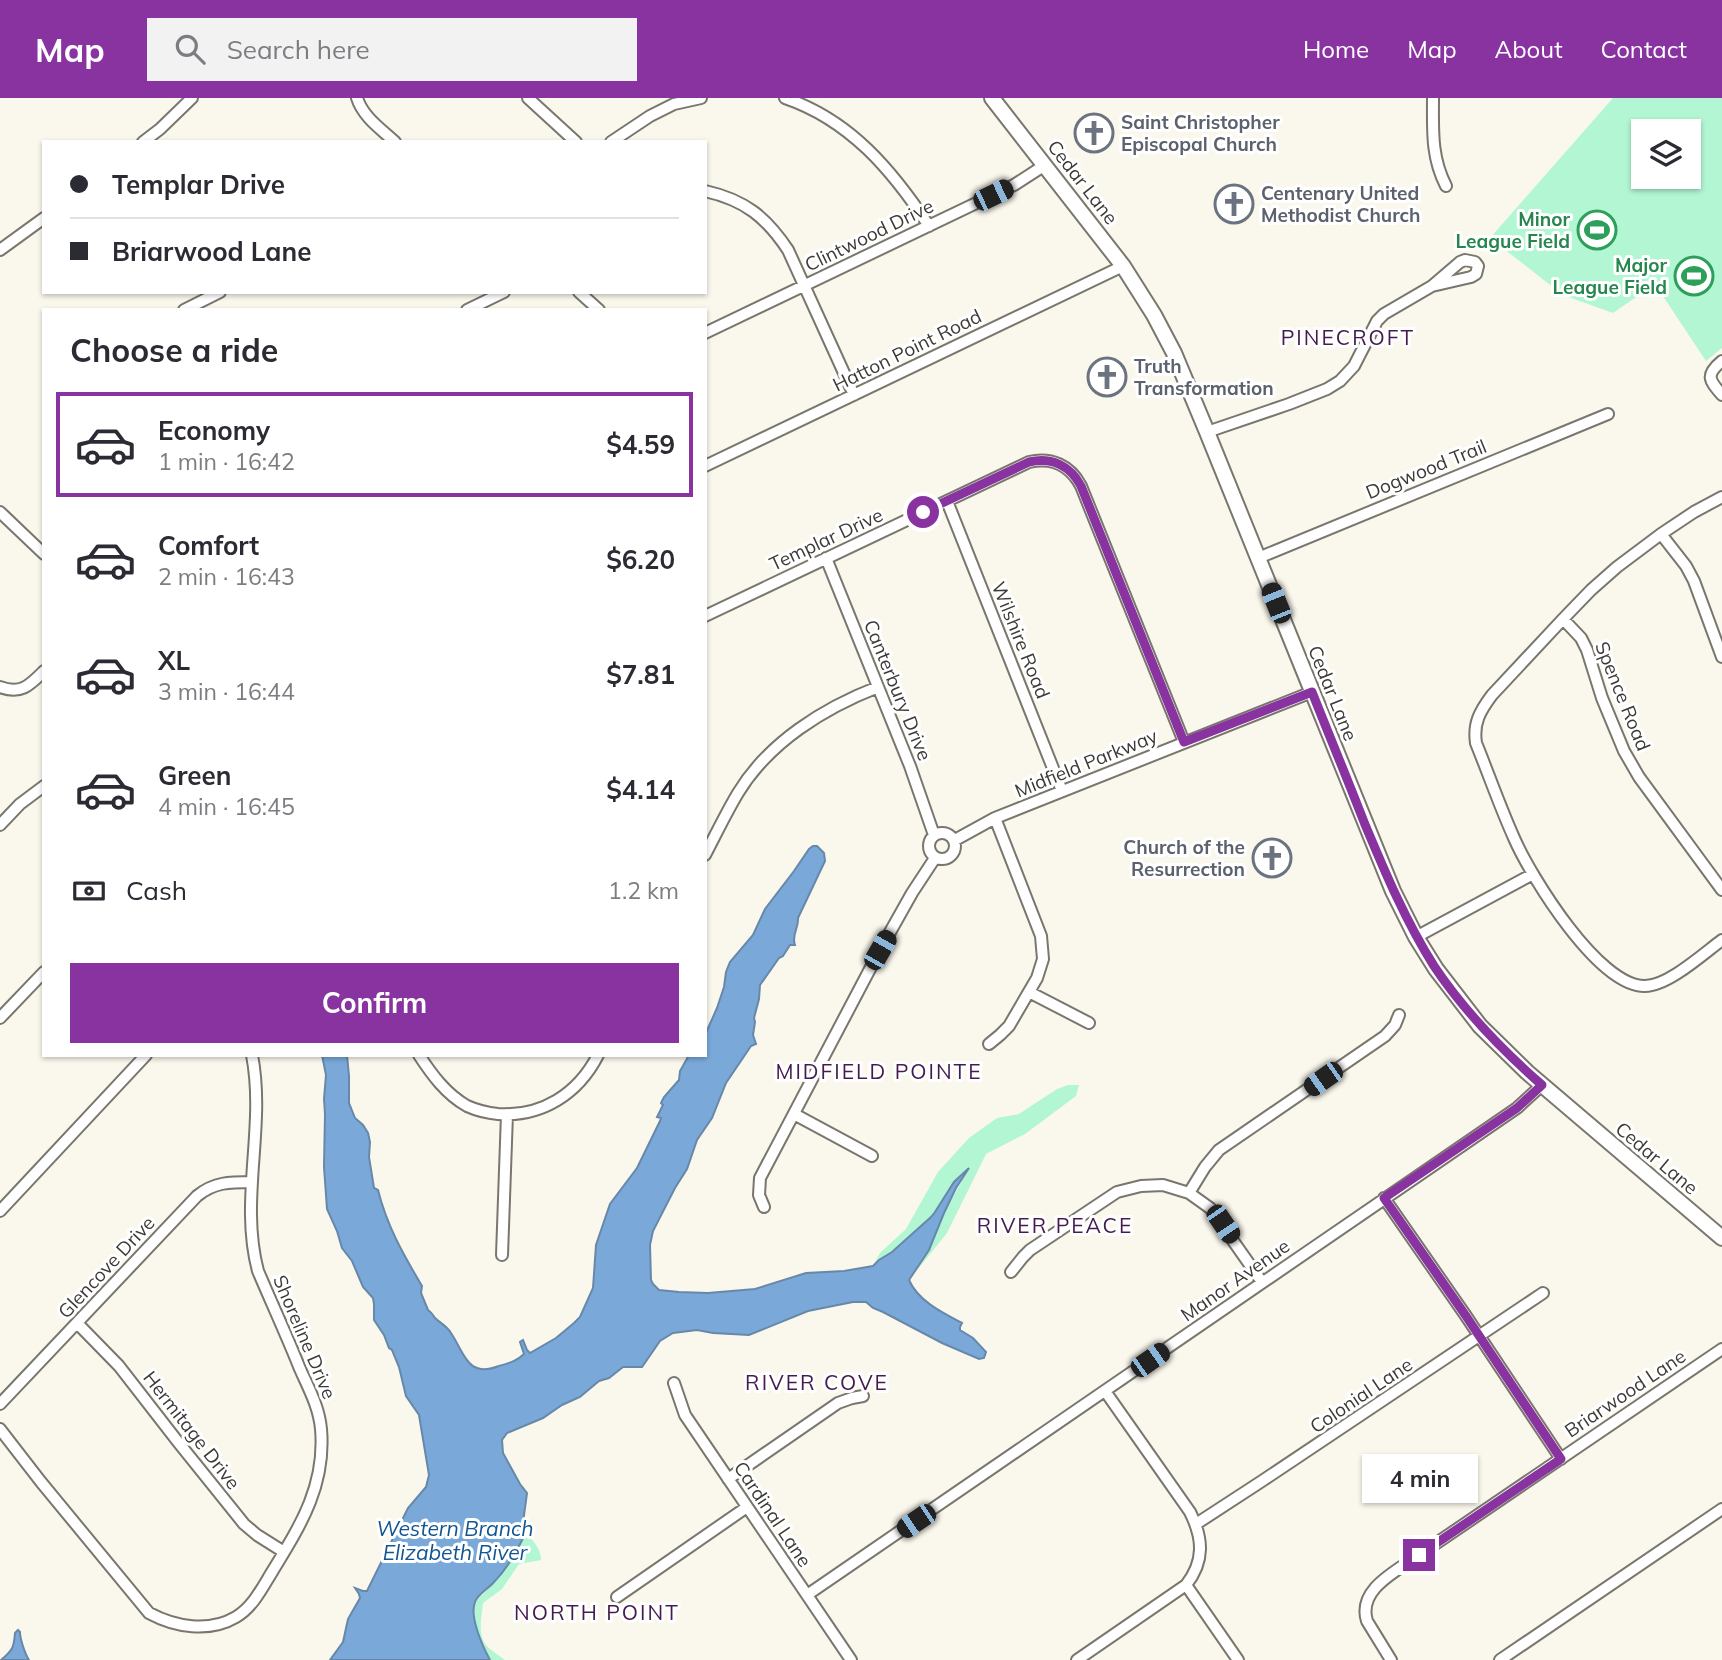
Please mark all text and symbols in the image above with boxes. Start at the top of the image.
search box [147,18,637,81]
text: Map [35,29,105,70]
icon: search [171,30,209,68]
text: Search here [227,33,370,66]
text: Home [1303,34,1369,64]
text: Map [1407,34,1457,64]
text: About [1495,34,1563,64]
text: Contact [1601,34,1687,64]
place label: Saint Christopher Episcopal Church [1121,110,1280,156]
church icon: Saint Christopher Episcopal Church [1073,112,1115,154]
map controls [1631,119,1701,189]
button: layers [1631,119,1701,189]
street label: Cedar Lane [1043,135,1123,229]
text: Templar Drive [112,168,285,201]
car [970,176,1017,214]
place label: Centenary United Methodist Church [1261,181,1421,227]
church icon: Centenary United Methodist Church [1213,183,1255,225]
street label: Clintwood Drive [801,193,937,277]
place label: Minor League Field [1456,207,1571,253]
sports icon: Minor League Field [1576,209,1618,251]
text: Briarwood Lane [112,235,311,268]
place label: Major League Field [1553,253,1668,299]
sports icon: Major League Field [1673,255,1715,297]
street label: Hatton Point Road [829,304,985,396]
district label: PINECROFT [1281,324,1415,350]
text: Choose a ride [70,330,278,370]
place label: Truth Transformation [1134,354,1274,400]
church icon: Truth Transformation [1086,356,1128,398]
icon: car [74,413,137,476]
text: Economy [158,414,270,447]
text: $4.59 [606,428,675,461]
street label: Dogwood Trail [1362,434,1490,504]
text: 1 min · 16:42 [158,447,295,476]
route start [907,496,939,528]
street label: Templar Drive [766,502,886,576]
icon: car [74,528,137,591]
text: Comfort [158,529,259,562]
text: $6.20 [606,543,675,576]
text: 2 min · 16:43 [158,562,295,591]
street label: Wilshire Road [987,578,1055,702]
car [1259,580,1294,626]
street label: Canterbury Drive [859,616,937,764]
street label: Spence Road [1590,638,1656,754]
street label: Cedar Lane [1303,642,1363,744]
icon: car [74,643,137,706]
text: XL [158,644,190,677]
text: $7.81 [606,658,675,691]
text: 3 min · 16:44 [158,677,295,706]
street label: Midfield Parkway [1011,723,1161,803]
icon: car [74,758,137,821]
text: Green [158,759,231,792]
text: $4.14 [606,773,675,806]
text: 4 min · 16:45 [158,792,295,821]
place label: Church of the Resurrection [1123,835,1245,881]
church icon: Church of the Resurrection [1251,837,1293,879]
icon: cash [70,872,108,910]
text: Cash [126,874,187,907]
text: 1.2 km [608,876,679,905]
car [861,927,900,973]
button: Confirm [70,963,679,1043]
district label: MIDFIELD POINTE [775,1058,983,1084]
car [1300,1058,1347,1100]
street label: Cedar Lane [1611,1116,1703,1200]
car [1203,1201,1244,1247]
street label: Glencove Drive [53,1211,159,1323]
district label: RIVER PEACE [977,1212,1133,1238]
street label: Manor Avenue [1176,1234,1294,1326]
street label: Shoreline Drive [268,1271,342,1403]
car [1127,1339,1174,1381]
street label: Briarwood Lane [1560,1344,1690,1442]
street label: Colonial Lane [1305,1352,1417,1438]
street label: Hermitage Drive [138,1366,246,1494]
district label: RIVER COVE [745,1369,889,1395]
callout: 4 min [1361,1454,1477,1502]
street label: Cardinal Lane [729,1457,817,1571]
text: 4 min [1390,1464,1450,1493]
car [893,1501,940,1541]
water label: Western Branch Elizabeth River [376,1515,534,1565]
route end [1403,1539,1435,1571]
district label: NORTH POINT [514,1599,680,1625]

